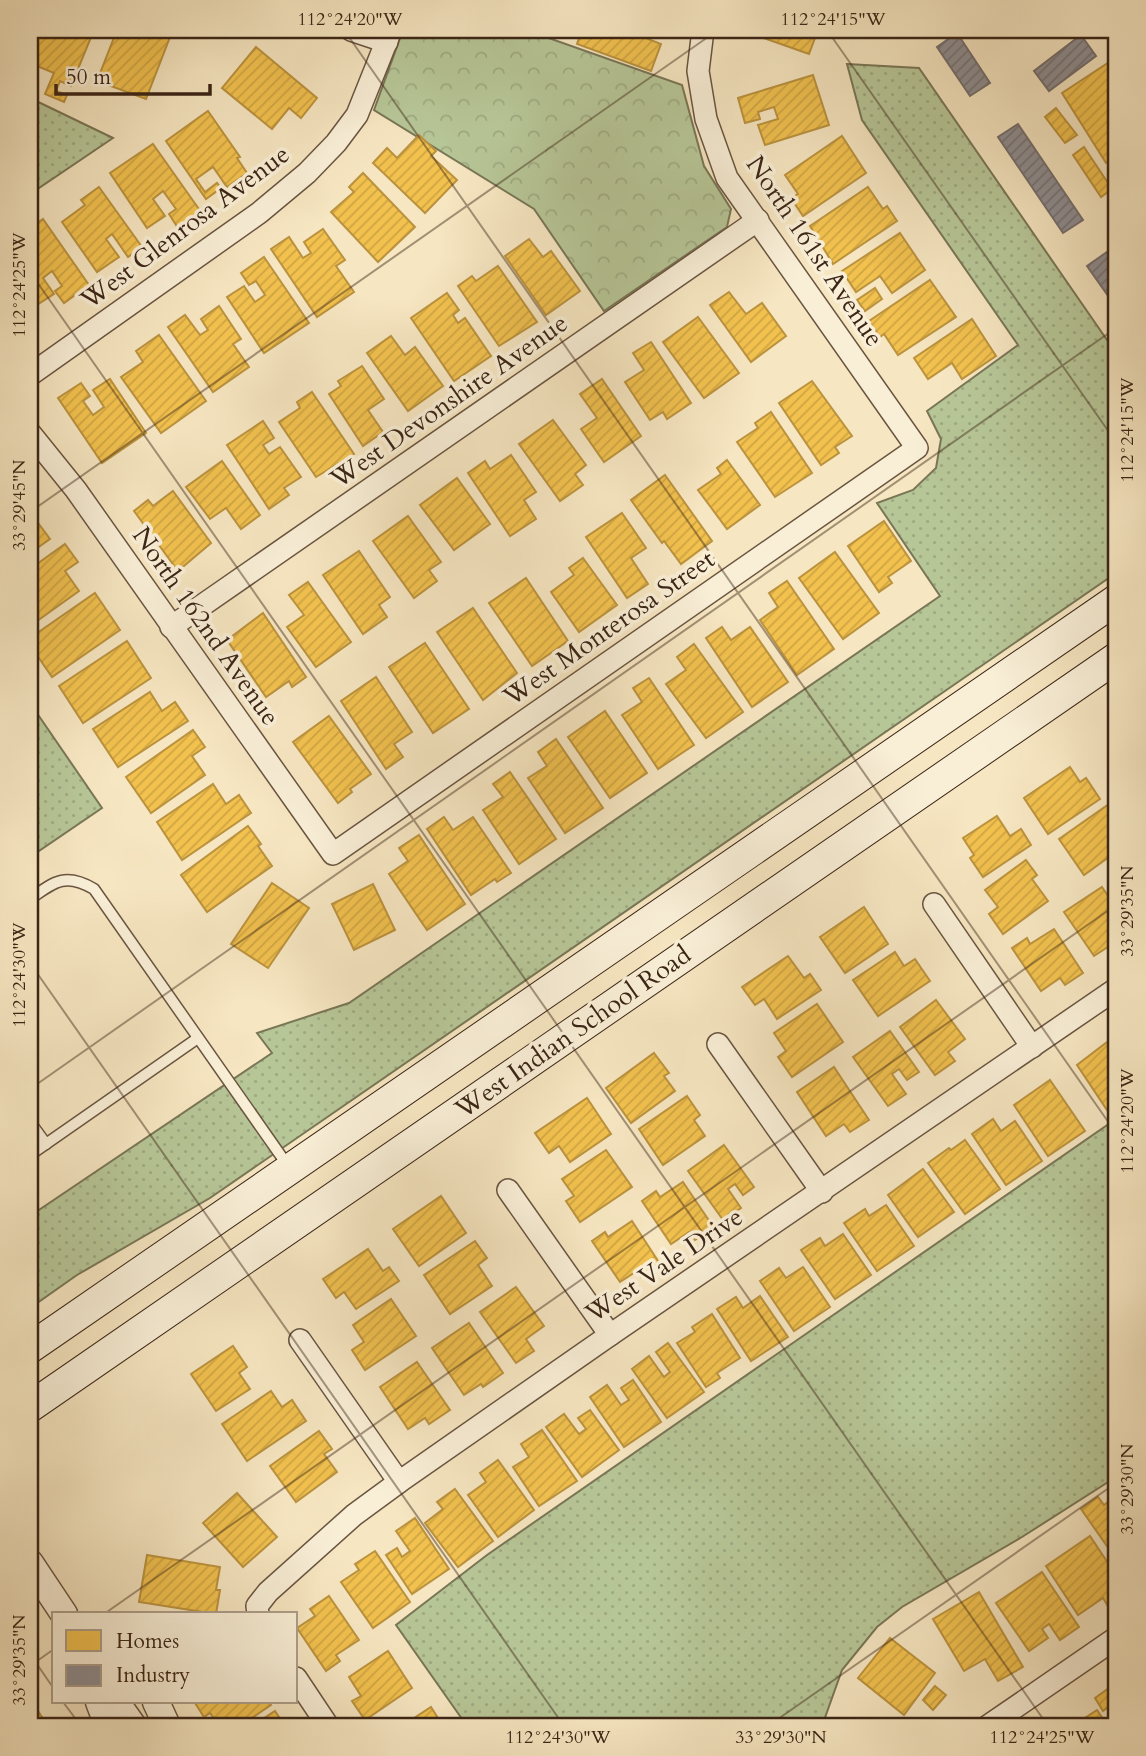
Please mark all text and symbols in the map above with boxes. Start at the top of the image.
text: 112°24'20"W [297,7,403,32]
text: 112°24'15"W [780,7,886,32]
scale bar [56,52,210,96]
text: 50 m [66,63,111,92]
street label: West Glenrosa Avenue [73,137,297,318]
street label: North 161st Avenue [738,149,892,353]
text: 112°24'25"W [7,232,32,338]
street label: West Devonshire Avenue [323,306,575,497]
text: 112°24'15"W [1115,377,1140,483]
text: 33°29'45"N [7,459,32,551]
street label: North 162nd Avenue [124,520,288,732]
street label: West Monterosa Street [495,542,722,715]
text: 33°29'35"N [1115,865,1140,957]
text: 112°24'30"W [7,922,32,1028]
street label: West Indian School Road [447,937,698,1127]
text: 112°24'20"W [1115,1068,1140,1174]
street label: West Vale Drive [578,1199,750,1331]
text: 33°29'30"N [1115,1443,1140,1535]
legend [52,1612,298,1704]
text: 33°29'35"N [7,1614,32,1706]
text: Homes [116,1627,179,1656]
text: Industry [116,1661,190,1690]
text: 112°24'30"W [505,1725,611,1750]
text: 33°29'30"N [735,1725,827,1750]
text: 112°24'25"W [989,1725,1095,1750]

